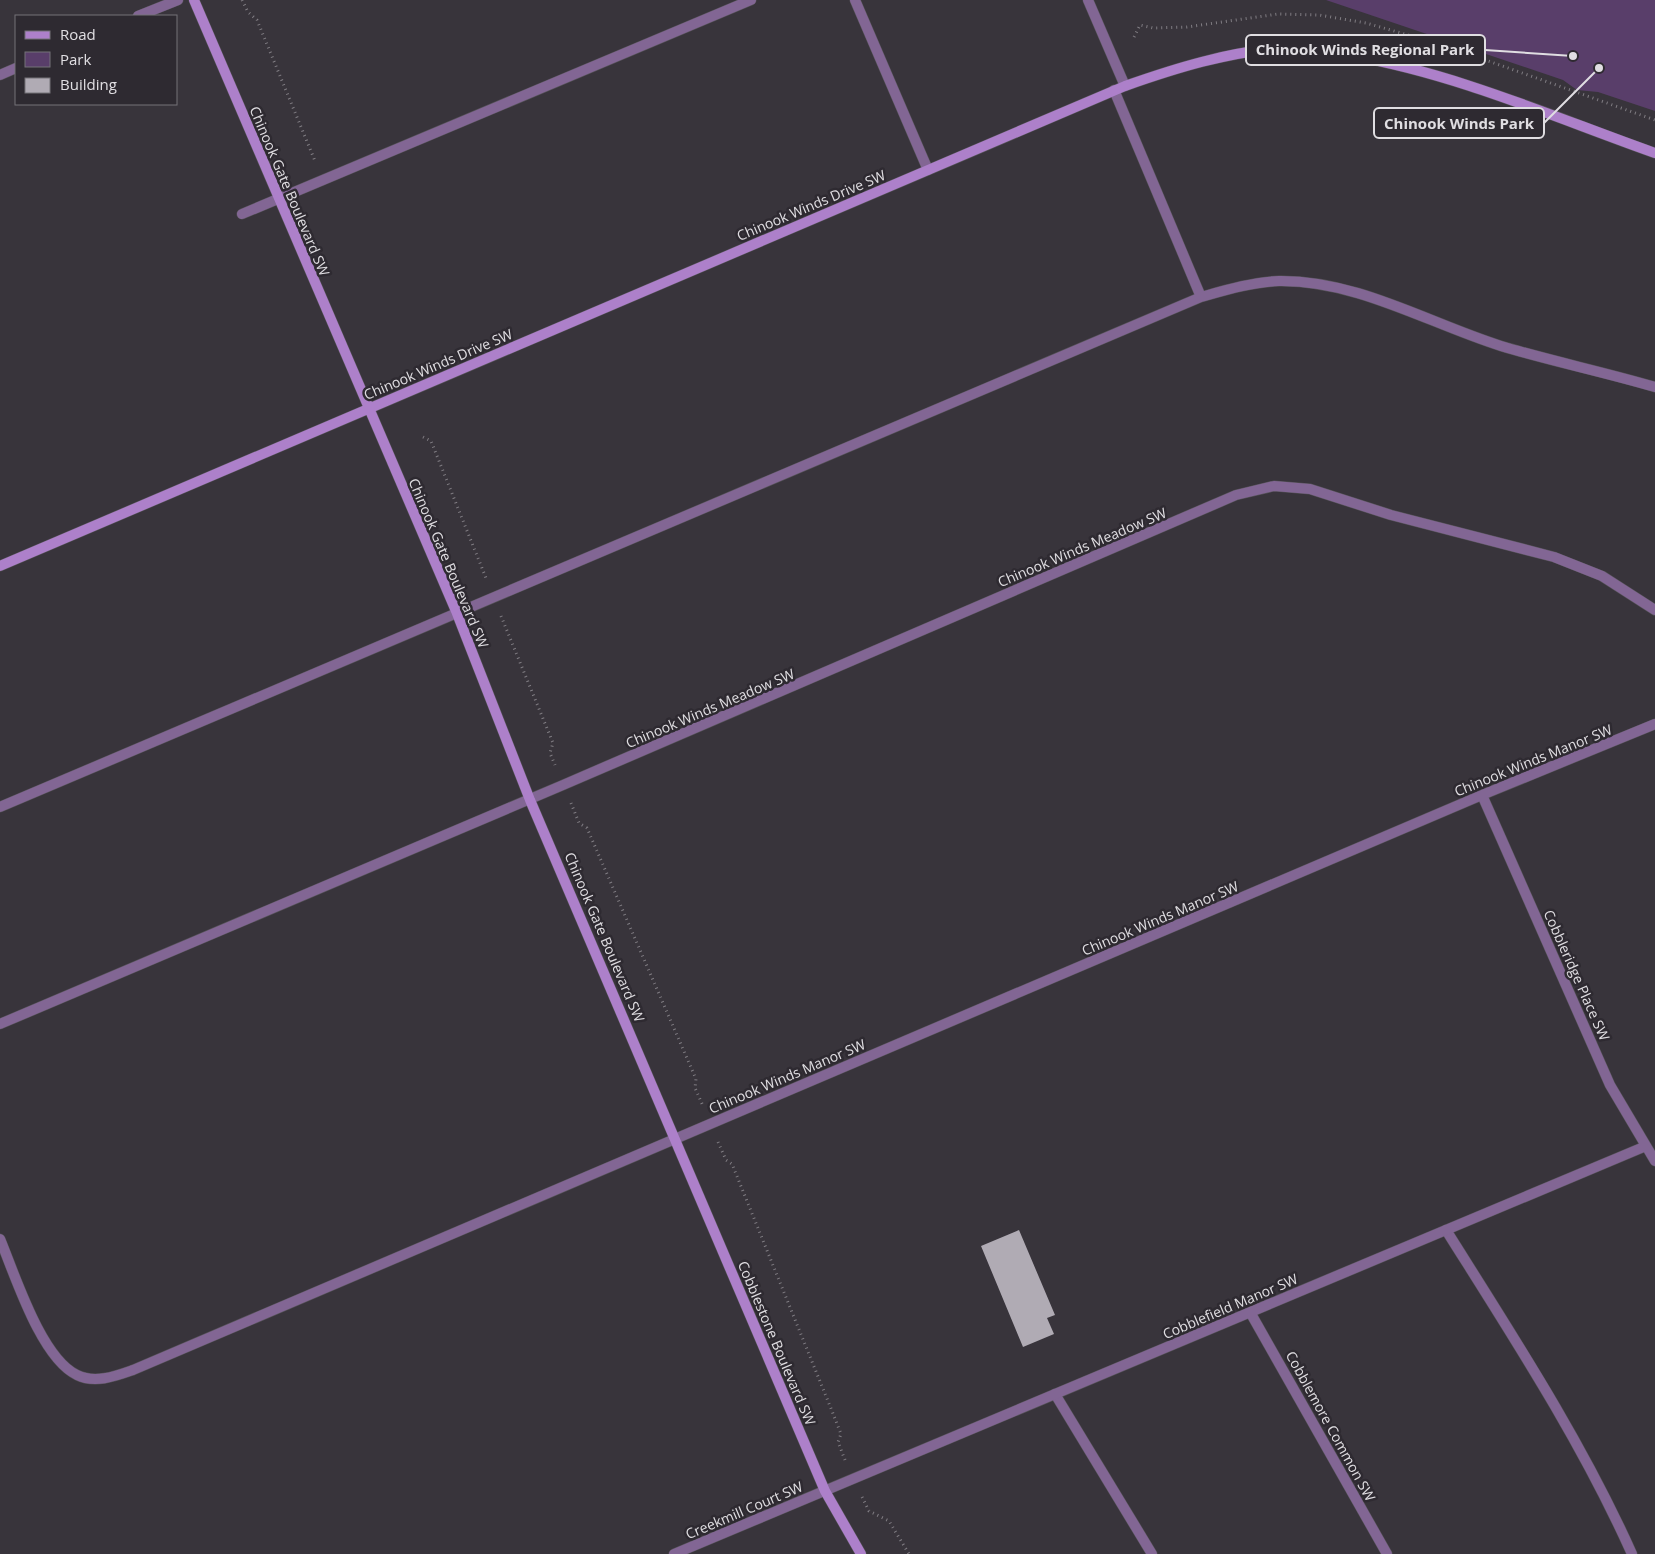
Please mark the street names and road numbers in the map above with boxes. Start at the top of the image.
street label: Chinook Gate Boulevard SW [246,103,334,279]
street label: Chinook Winds Drive SW [734,165,888,245]
street label: Chinook Winds Drive SW [361,324,515,404]
street label: Chinook Gate Boulevard SW [405,475,493,651]
street label: Chinook Winds Meadow SW [995,503,1169,591]
street label: Chinook Winds Meadow SW [623,664,797,752]
street label: Chinook Winds Manor SW [1451,720,1615,800]
street label: Chinook Gate Boulevard SW [561,849,649,1025]
street label: Chinook Winds Manor SW [1079,876,1241,960]
street label: Cobbleridge Place SW [1540,907,1614,1043]
street label: Chinook Winds Manor SW [706,1034,868,1118]
street label: Cobblestone Boulevard SW [734,1258,820,1428]
street label: Cobblefield Manor SW [1160,1269,1300,1343]
street label: Cobblemore Common SW [1282,1348,1380,1504]
street label: Creekmill Court SW [682,1477,806,1543]

